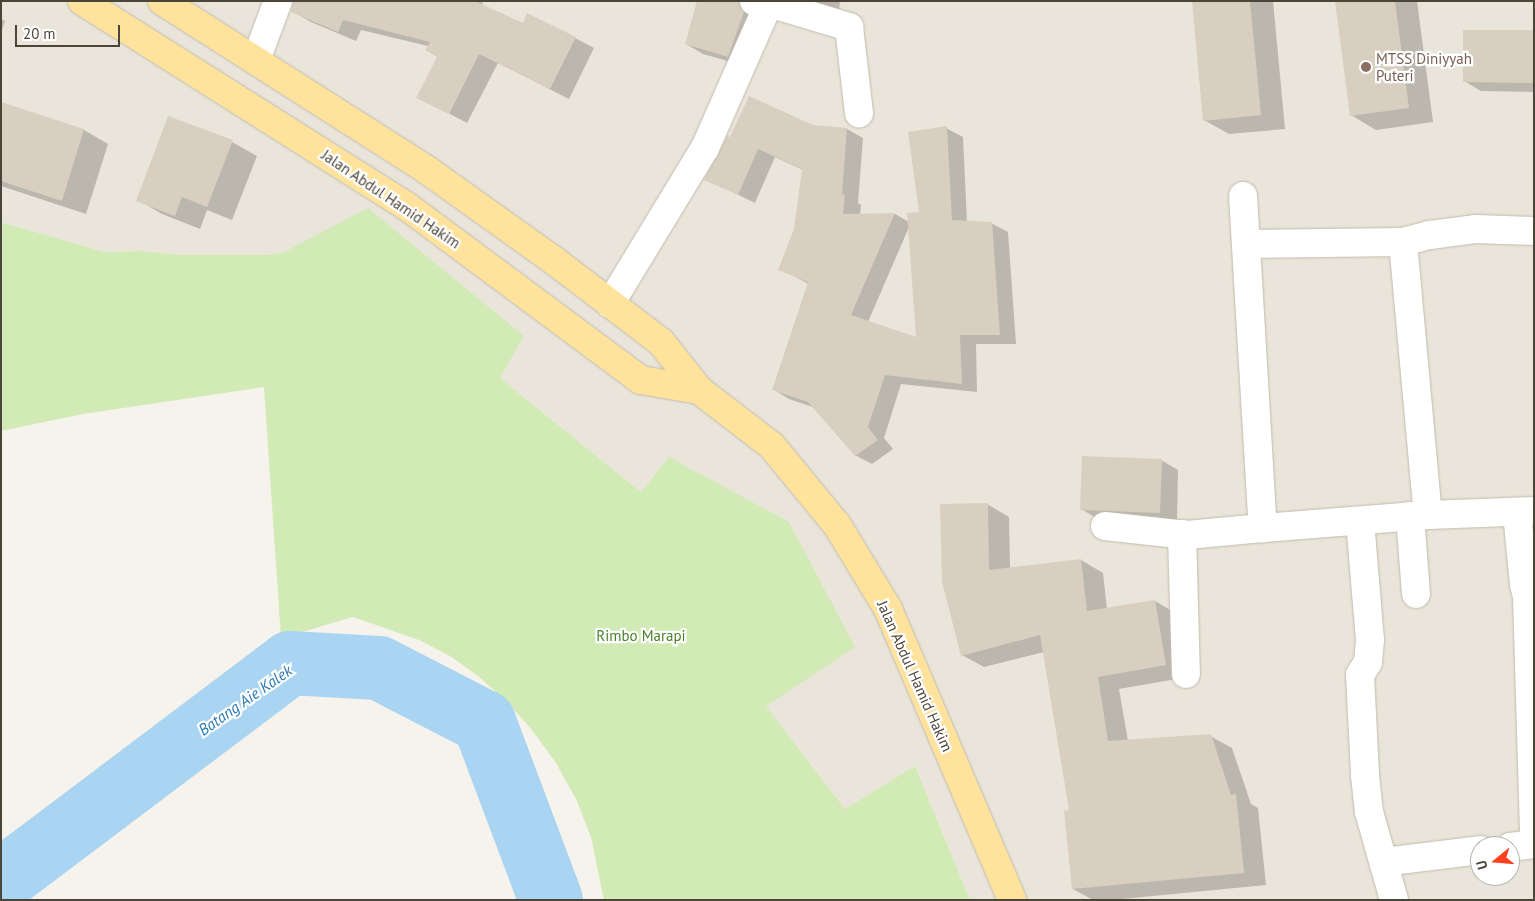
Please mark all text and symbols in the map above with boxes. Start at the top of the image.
scale bar [18,15,122,47]
text: 20 m [23,24,56,43]
place label: MTSS Diniyyah Puteri [1376,49,1472,84]
marker: MTSS Diniyyah Puteri [1360,61,1372,73]
street label: Jalan Abdul Hamid Hakim [318,146,464,252]
street label: Jalan Abdul Hamid Hakim [873,597,957,755]
park label: Rimbo Marapi [596,627,686,645]
water label: Batang Aie Kalek [194,660,296,740]
north arrow [1470,836,1520,886]
text: U [1472,858,1492,872]

